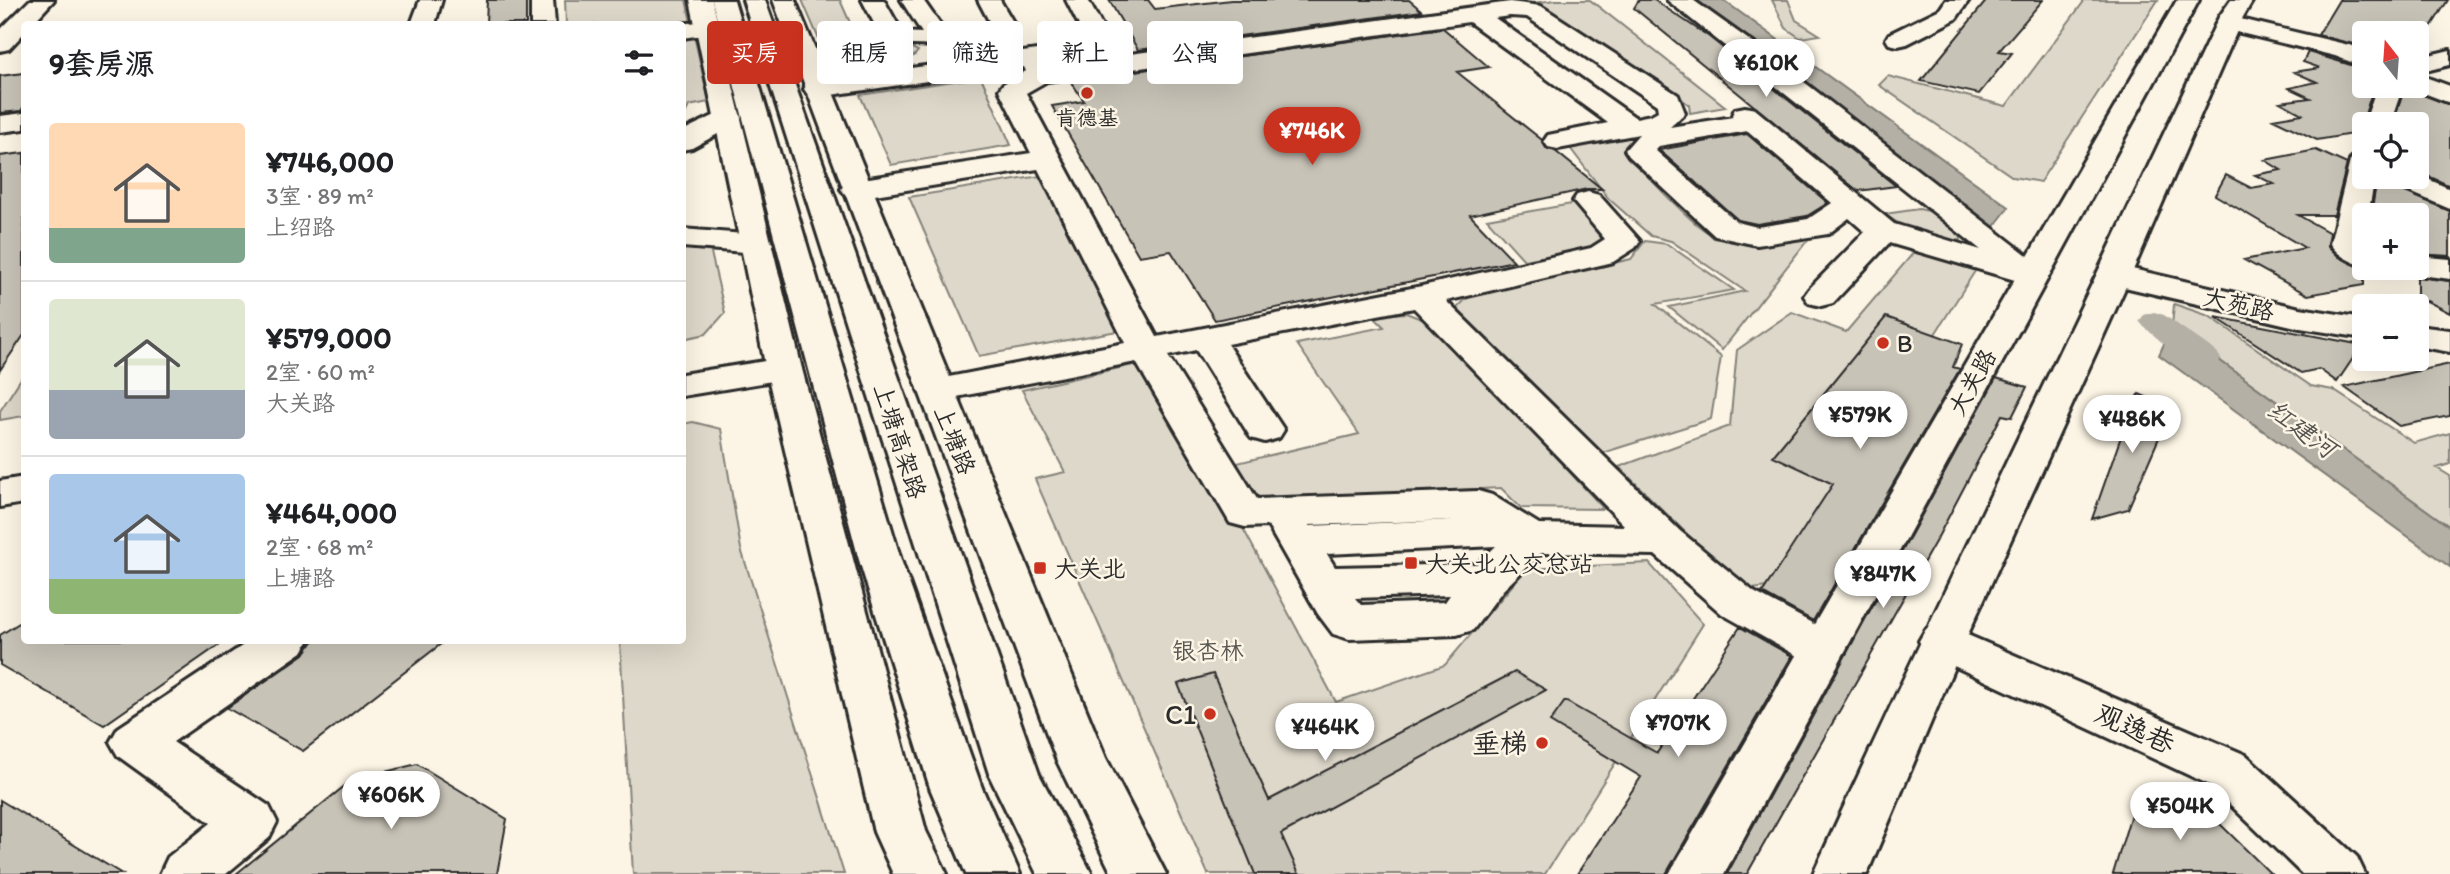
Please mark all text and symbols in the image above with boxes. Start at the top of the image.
chip: 买房 [707,21,803,84]
chip: 租房 [817,21,913,84]
chip: 筛选 [927,21,1023,84]
chip: 新上 [1037,21,1133,84]
chip: 公寓 [1147,21,1243,84]
north arrow [2352,21,2429,98]
map controls [2352,21,2429,371]
pin: ¥610K [1717,40,1815,99]
icon: filters [620,44,658,82]
text: 9套房源 [49,45,155,82]
text: ¥610K [1734,48,1798,76]
marker: 肯德基 [1079,85,1095,101]
place label: 肯德基 [1056,105,1119,130]
pin: ¥746K [1263,108,1361,167]
button: locate [2352,112,2429,189]
text: ¥746K [1280,116,1344,144]
text: ¥746,000 [266,143,394,180]
icon: home [105,151,189,235]
text: 3室 · 89 m² [266,182,374,210]
button: + [2352,203,2429,280]
text: 上绍路 [266,213,335,241]
street label: 大苑路 [2201,282,2277,326]
button: − [2352,294,2429,371]
text: ¥579,000 [266,319,392,356]
icon: home [105,327,189,411]
place label: B [1897,329,1913,358]
marker: B [1875,335,1891,351]
street label: 大关路 [1942,343,2002,421]
text: 2室 · 60 m² [266,358,375,386]
street label: 上塘高架路 [868,379,932,503]
text: 大关路 [266,389,335,417]
pin: ¥579K [1811,392,1909,451]
water label: 红建河 [2261,393,2346,467]
pin: ¥486K [2083,396,2181,455]
text: ¥579K [1828,400,1892,428]
street label: 上塘路 [928,401,982,479]
text: ¥486K [2099,404,2165,432]
text: ¥464,000 [266,494,397,531]
icon: home [105,502,189,586]
text: 2室 · 68 m² [266,533,373,561]
place label: 大关北公交总站 [1425,549,1593,578]
pin: ¥847K [1834,550,1932,610]
place label: 大关北 [1054,554,1126,583]
marker: 大关北公交总站 [1403,555,1419,571]
text: ¥847K [1850,559,1916,587]
marker: 大关北 [1032,560,1048,576]
text: 上塘路 [266,564,335,592]
park label: 银杏林 [1172,636,1244,665]
street label: 观逸巷 [2090,695,2181,761]
place label: C1 [1165,697,1196,731]
pin: ¥707K [1629,700,1727,759]
pin: ¥464K [1276,704,1374,763]
marker: C1 [1202,706,1218,722]
text: ¥707K [1646,708,1710,736]
text: ¥464K [1291,712,1359,740]
place label: 垂梯 [1472,726,1528,760]
marker: 垂梯 [1534,735,1550,751]
pin: ¥606K [342,772,440,831]
text: ¥606K [358,780,424,808]
pin: ¥504K [2131,782,2229,842]
text: ¥504K [2146,791,2214,819]

